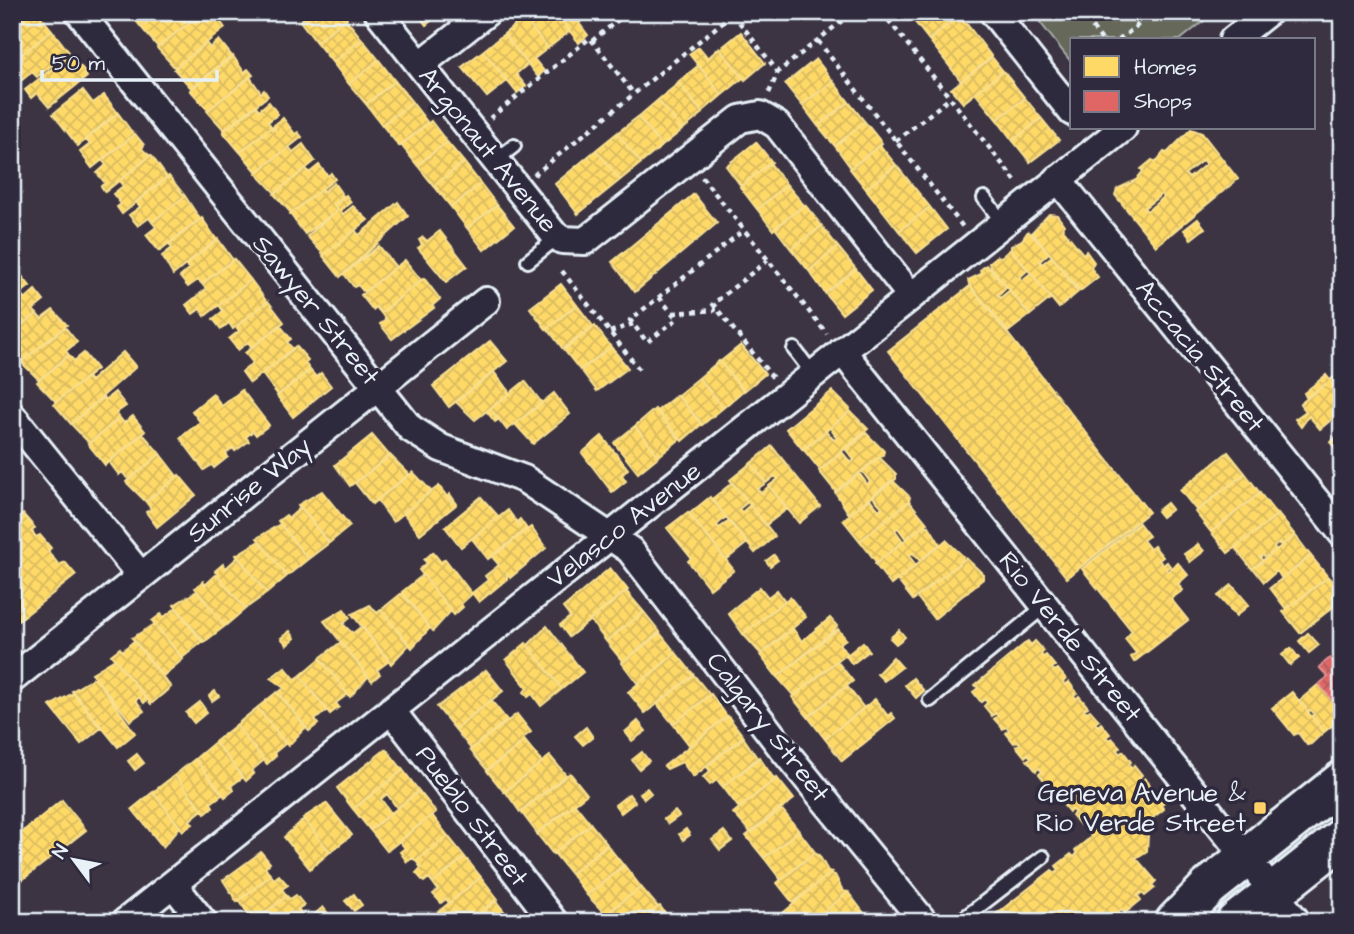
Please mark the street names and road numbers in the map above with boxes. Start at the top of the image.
street label: Argonaut Avenue [408,59,566,242]
street label: Sawyer Street [242,227,388,395]
street label: Accacia Street [1127,272,1273,440]
street label: Sunrise Way [179,429,320,553]
street label: Velasco Avenue [539,453,709,597]
street label: Rio Verde Street [990,544,1150,730]
street label: Calgary Street [696,644,838,811]
street label: Pueblo Street [407,738,537,894]

